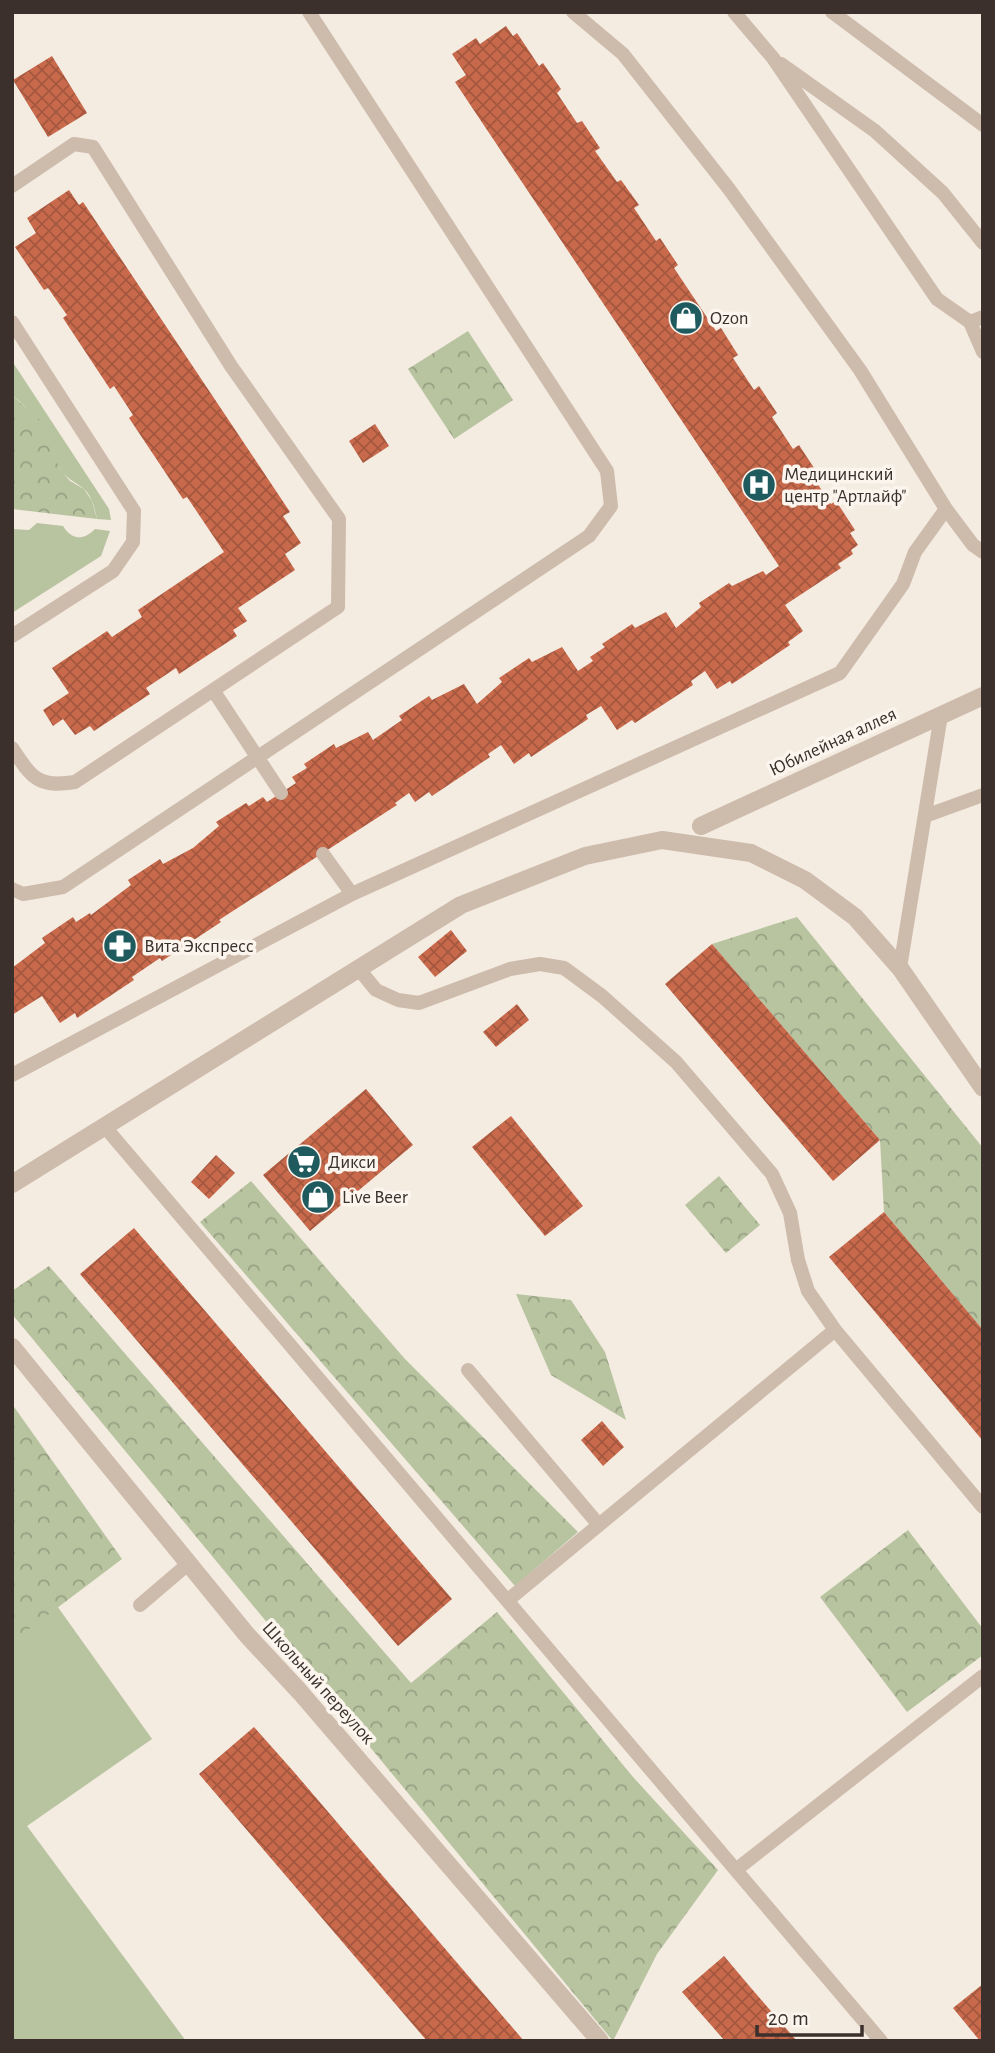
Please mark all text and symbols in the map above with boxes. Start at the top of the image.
shop icon: Ozon [667,299,705,337]
place label: Ozon [710,309,749,328]
place label: Медицинский центр "Артлайф" [784,465,907,506]
hospital icon: Медицинский центр "Артлайф" [740,466,778,504]
street label: Юбилейная аллея [766,704,900,780]
pharmacy icon: Вита Экспресс [101,927,139,965]
place label: Вита Экспресс [144,937,254,956]
supermarket icon: Дикси [285,1143,323,1181]
place label: Дикси [328,1153,376,1172]
shop icon: Live Beer [299,1178,337,1216]
place label: Live Beer [342,1188,408,1207]
street label: Школьный переулок [258,1618,378,1748]
scale bar [757,1994,862,2038]
text: 20 m [768,2008,809,2029]

